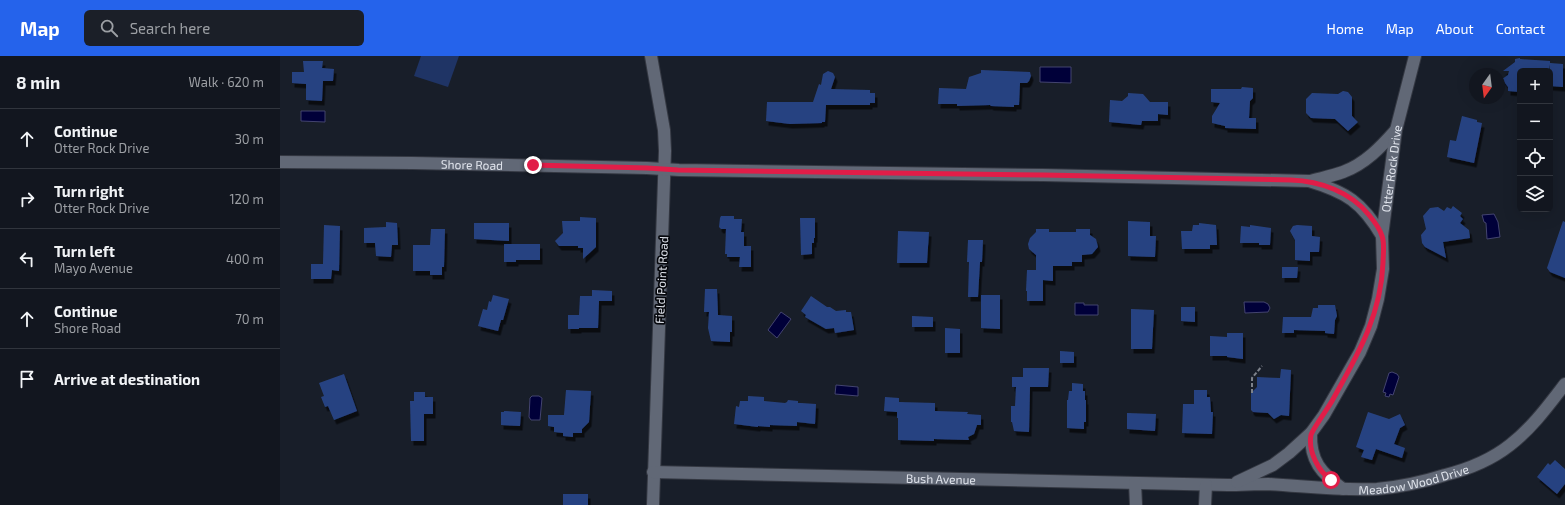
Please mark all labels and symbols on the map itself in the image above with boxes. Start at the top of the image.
north arrow [1469,68,1505,104]
street label: Otter Rock Drive [1378,123,1404,213]
route end [524,156,542,174]
street label: Shore Road [441,157,503,172]
street label: Field Point Road [652,236,670,324]
street label: Meadow Wood Drive [1358,461,1471,497]
street label: Bush Avenue [906,471,976,486]
route start [1322,471,1340,489]

